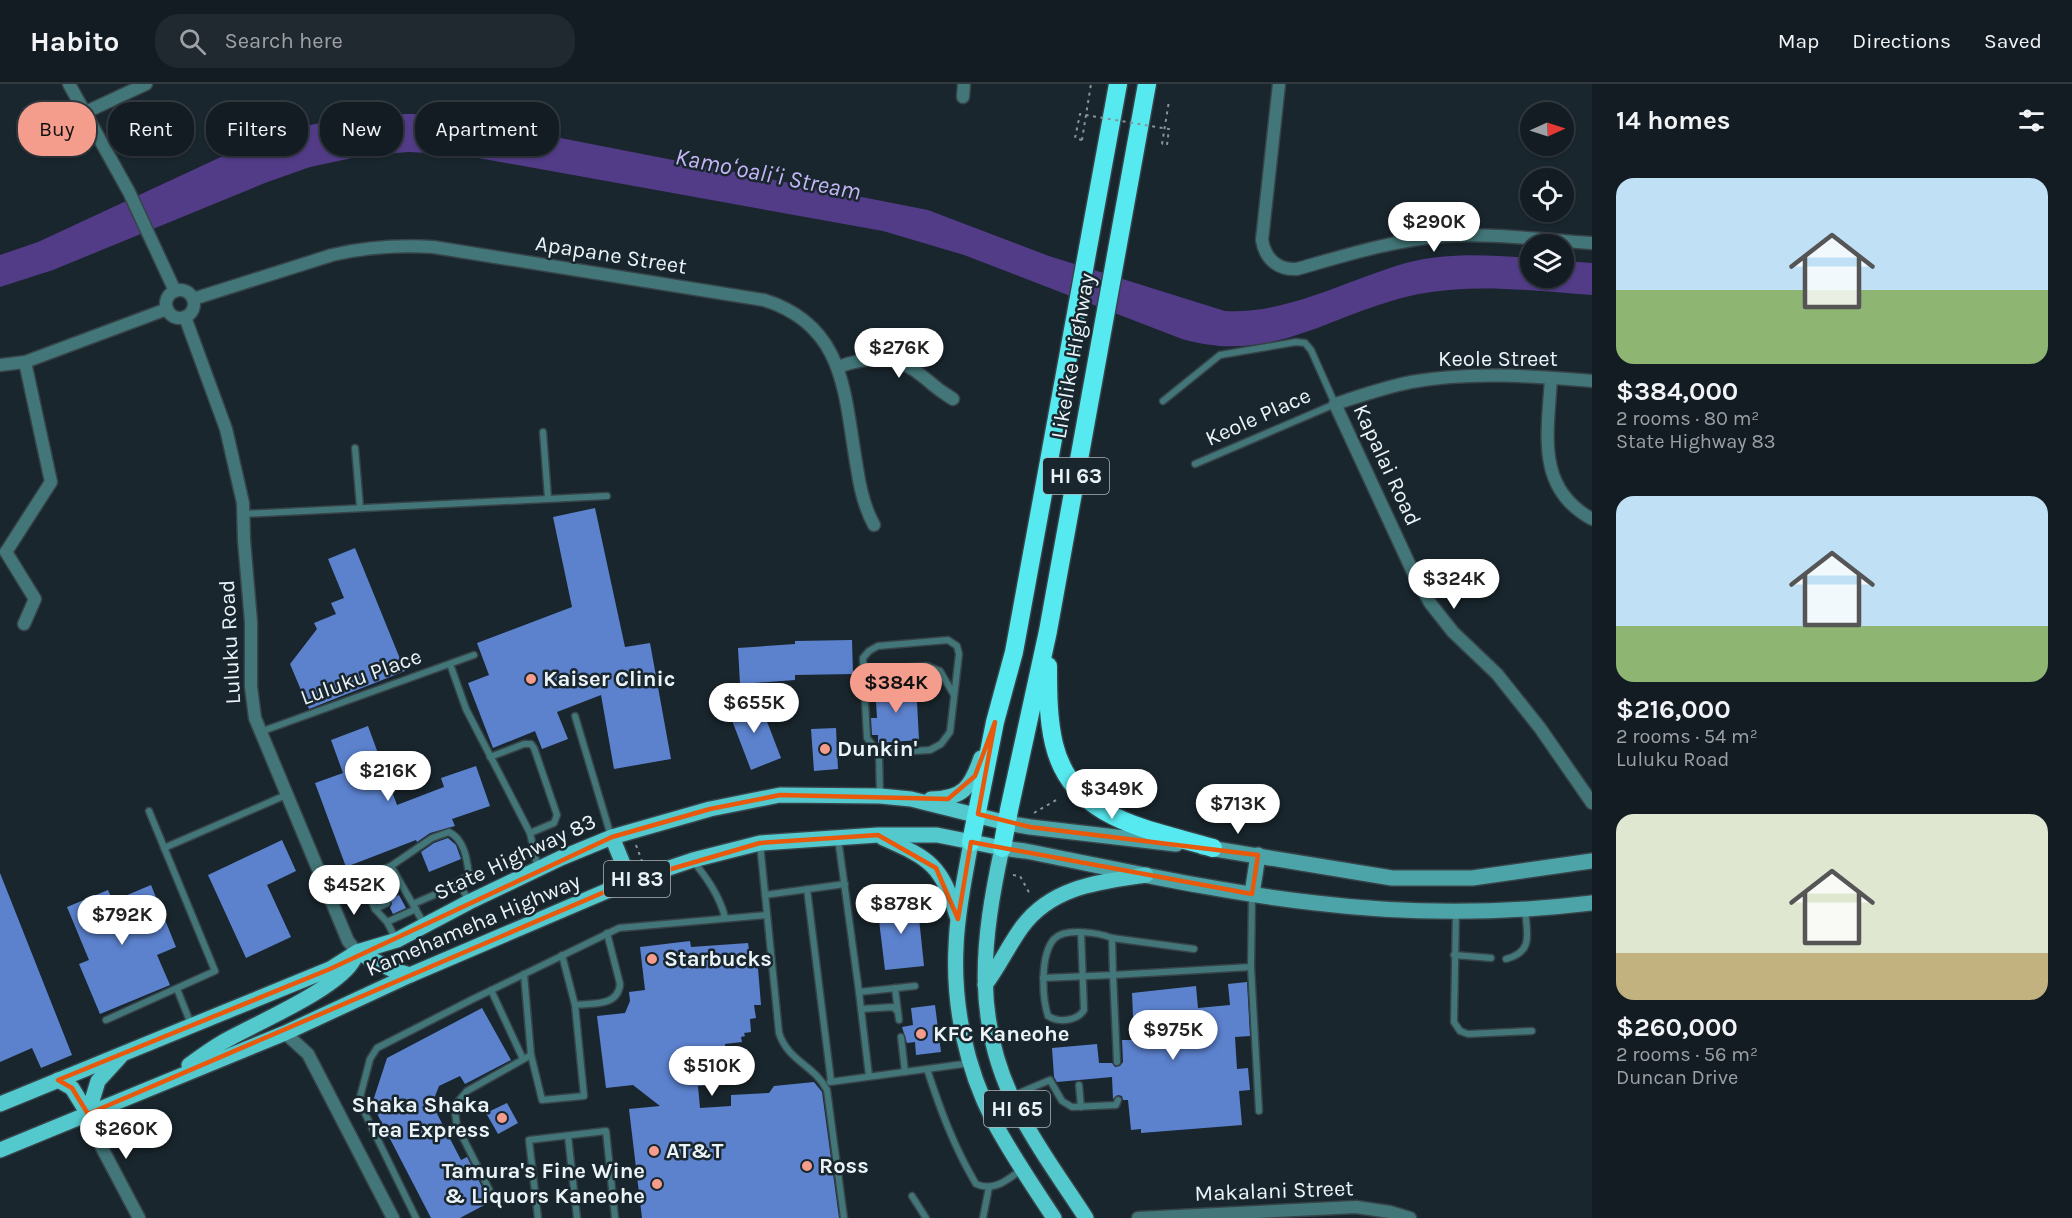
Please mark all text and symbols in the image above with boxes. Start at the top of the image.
search box [155,14,575,68]
text: Habito [30,25,119,58]
icon: search [176,25,209,58]
text: Search here [224,28,343,54]
text: Map [1778,29,1819,53]
text: Directions [1852,29,1951,53]
text: Saved [1984,29,2042,53]
chip: Buy [18,102,96,156]
chip: Rent [108,102,194,156]
chip: Filters [206,102,308,156]
chip: New [320,102,403,156]
chip: Apartment [415,102,559,156]
north arrow [1520,102,1574,156]
map controls [1520,102,1574,288]
icon: filters [2015,104,2048,137]
text: 14 homes [1616,105,1730,136]
water label: Kamoʻoaliʻi Stream [673,142,863,206]
button: locate [1520,168,1574,222]
pin: $290K [1392,202,1476,253]
text: $290K [1402,210,1466,233]
icon: home [1778,217,1886,325]
street label: Apapane Street [534,230,688,280]
button: layers [1520,234,1574,288]
street label: Likelike Highway [1046,271,1100,441]
pin: $276K [857,328,941,379]
text: $276K [868,336,930,359]
street label: Keole Street [1438,346,1558,372]
text: $384,000 [1616,376,1738,407]
street label: Keole Place [1201,382,1315,452]
street label: Kapalai Road [1348,400,1426,530]
text: 2 rooms · 80 m² [1616,407,1759,430]
text: State Highway 83 [1616,430,1776,453]
road number: HI 63 [1043,458,1109,494]
icon: home [1778,535,1886,643]
pin: $324K [1412,559,1496,610]
text: $324K [1422,567,1486,590]
street label: Luluku Road [214,579,246,705]
street label: Luluku Place [297,643,425,711]
pin: $384K [854,663,938,714]
place label: Kaiser Clinic [543,666,675,692]
text: $384K [864,671,928,694]
marker: Kaiser Clinic [524,672,538,686]
pin: $655K [712,683,796,734]
text: $655K [723,691,785,714]
text: $216,000 [1616,694,1731,725]
text: 2 rooms · 54 m² [1616,725,1758,748]
place label: Dunkin' [837,736,918,762]
marker: Dunkin' [818,742,832,756]
text: Luluku Road [1616,748,1729,771]
pin: $216K [346,751,430,802]
text: $216K [359,759,417,782]
pin: $349K [1070,769,1154,820]
text: $349K [1080,777,1144,800]
pin: $713K [1196,784,1280,835]
text: $713K [1210,792,1266,815]
street label: State Highway 83 [430,808,600,906]
icon: home [1778,853,1886,961]
road number: HI 83 [604,861,670,897]
pin: $452K [312,865,396,916]
street label: Kamehameha Highway [362,868,584,982]
text: $452K [323,873,385,896]
pin: $878K [859,884,943,935]
text: $878K [870,892,932,915]
pin: $792K [80,895,164,946]
text: $792K [91,903,153,926]
place label: Starbucks [664,946,772,972]
marker: Starbucks [645,952,659,966]
pin: $975K [1131,1010,1215,1061]
text: $260,000 [1616,1012,1738,1043]
text: $975K [1143,1018,1203,1041]
place label: KFC Kaneohe [933,1021,1069,1047]
marker: KFC Kaneohe [914,1027,928,1041]
text: 2 rooms · 56 m² [1616,1043,1758,1066]
pin: $510K [670,1046,754,1097]
text: $510K [683,1054,741,1077]
text: Duncan Drive [1616,1066,1738,1089]
road number: HI 65 [984,1091,1050,1127]
place label: Shaka Shaka Tea Express [351,1092,490,1143]
pin: $260K [84,1109,168,1160]
marker: Shaka Shaka Tea Express [495,1111,509,1125]
text: $260K [94,1117,158,1140]
place label: AT&T [666,1138,724,1164]
marker: AT&T [647,1144,661,1158]
place label: Ross [819,1153,869,1179]
place label: Tamura's Fine Wine & Liquors Kaneohe [442,1158,645,1209]
marker: Ross [800,1159,814,1173]
street label: Makalani Street [1194,1175,1354,1207]
marker: Tamura's Fine Wine & Liquors Kaneohe [650,1177,664,1191]

